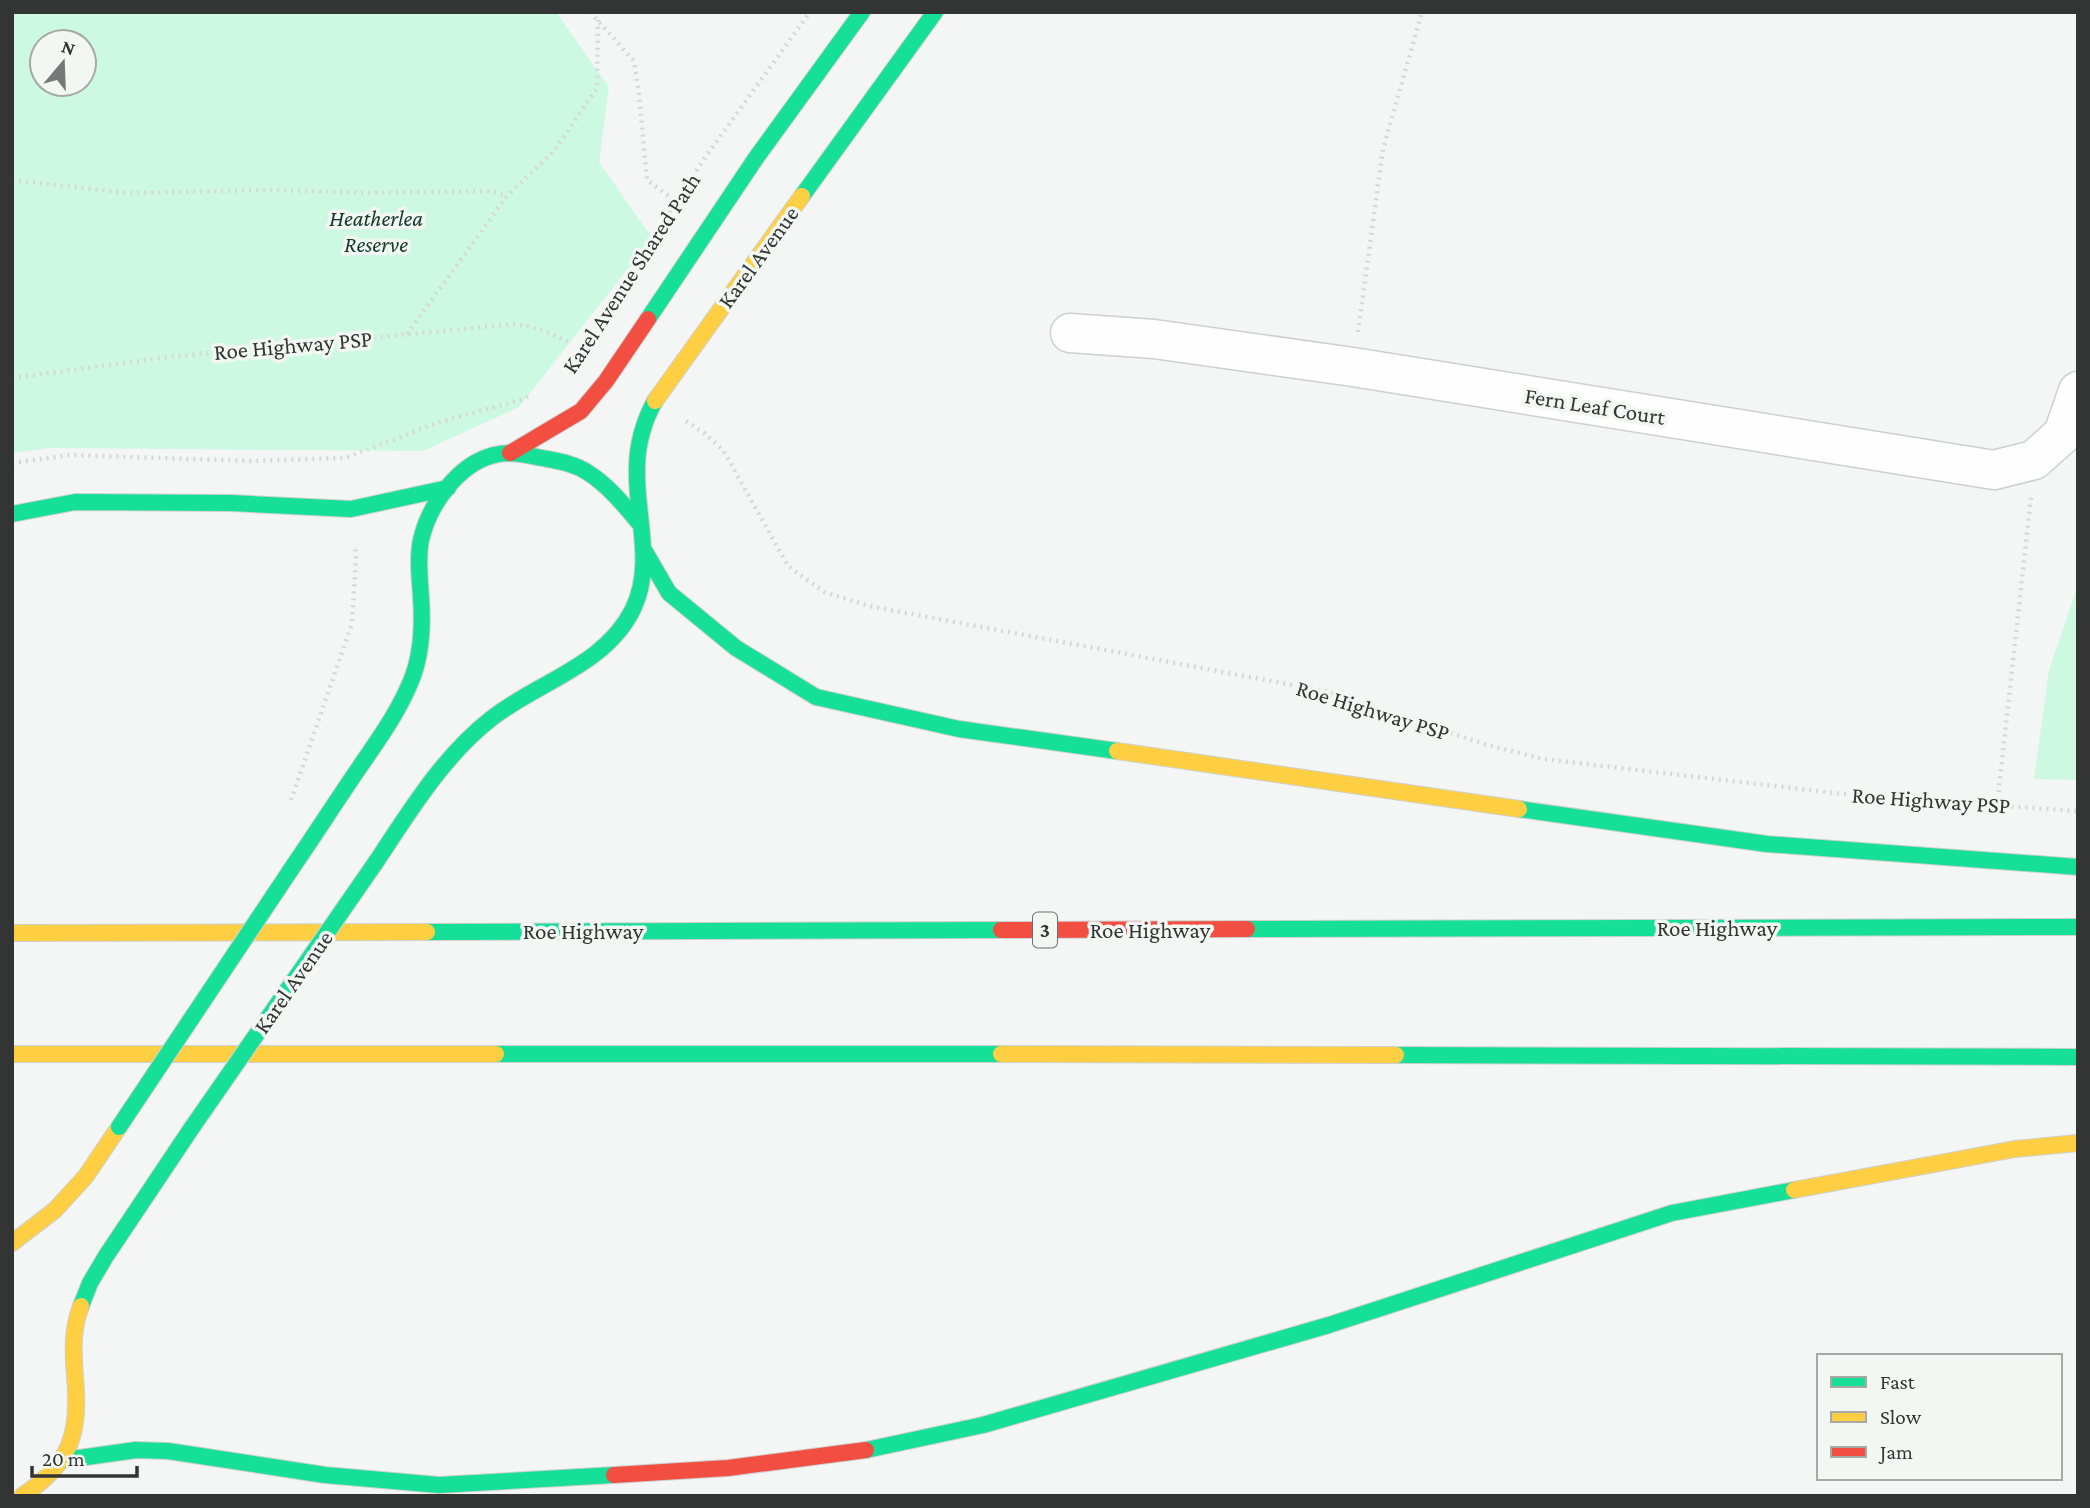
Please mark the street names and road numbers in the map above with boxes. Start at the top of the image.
street label: Karel Avenue Shared Path [556,168,706,378]
street label: Karel Avenue [712,201,804,313]
street label: Roe Highway PSP [213,325,373,365]
street label: Fern Leaf Court [1523,382,1668,430]
street label: Roe Highway PSP [1293,674,1453,746]
street label: Roe Highway PSP [1851,781,2011,819]
road number: 3 [1033,912,1057,948]
street label: Roe Highway [1657,915,1778,941]
street label: Roe Highway [1090,917,1211,943]
street label: Roe Highway [523,918,644,944]
street label: Karel Avenue [248,926,338,1038]

